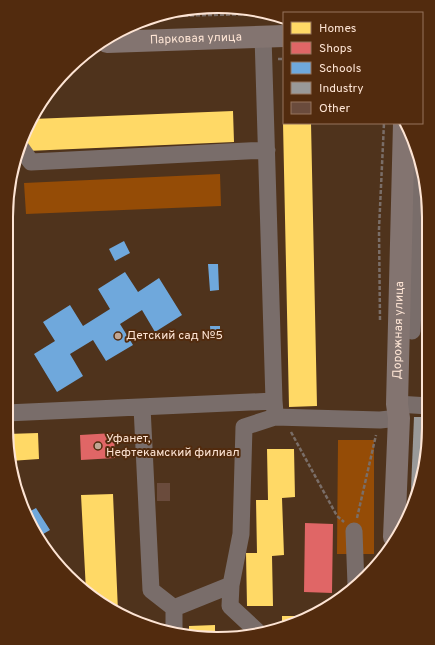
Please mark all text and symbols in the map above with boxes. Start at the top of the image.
legend [283,12,423,124]
text: Homes [319,21,356,37]
street label: Парковая улица [150,29,242,49]
text: Shops [319,41,352,57]
text: Schools [319,61,361,77]
text: Industry [319,81,364,97]
text: Other [319,101,351,117]
street label: Дорожная улица [390,281,408,380]
place label: Детский сад №5 [126,328,223,344]
marker: Детский сад №5 [113,331,123,341]
place label: Уфанет, Нефтекамский филиал [106,431,240,461]
marker: Уфанет, Нефтекамский филиал [93,441,103,451]

